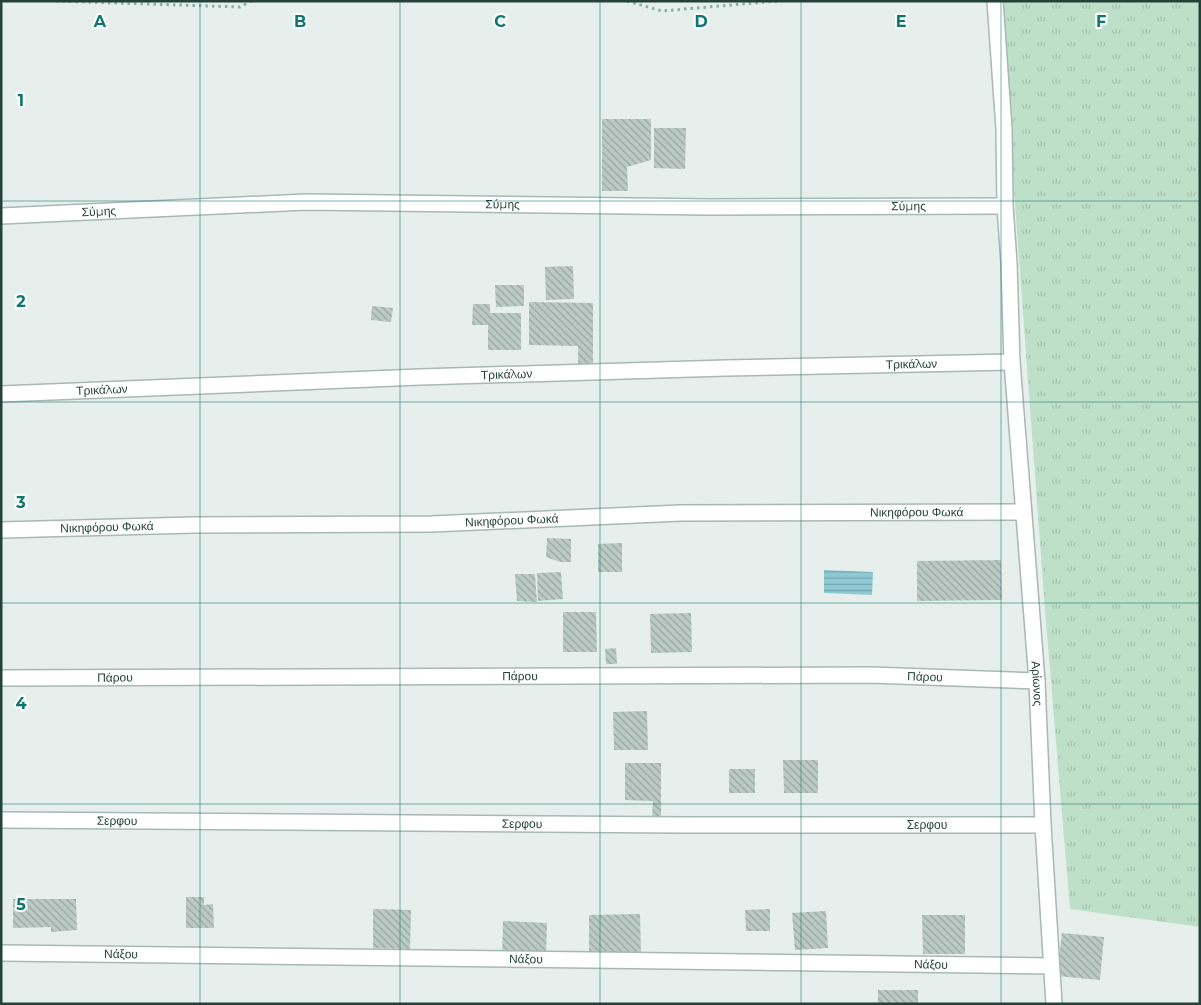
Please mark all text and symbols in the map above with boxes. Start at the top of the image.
text: A [93,12,107,31]
text: B [294,12,306,31]
text: C [494,12,506,31]
text: D [694,12,708,31]
text: E [896,12,906,31]
text: F [1096,12,1106,31]
text: 1 [18,91,24,110]
street label: Σύμης [485,196,520,212]
street label: Σύμης [891,198,926,213]
street label: Σύμης [81,203,117,219]
text: 2 [16,292,26,311]
street label: Τρικάλων [886,356,937,372]
street label: Τρικάλων [481,366,533,382]
street label: Τρικάλων [76,381,128,398]
text: 3 [15,493,26,512]
street label: Νικηφόρου Φωκά [870,504,964,519]
street label: Νικηφόρου Φωκά [465,510,559,530]
street label: Νικηφόρου Φωκά [60,518,154,535]
street label: Αρίωνος [1028,660,1046,707]
street label: Πάρου [502,668,538,683]
street label: Πάρου [907,668,943,685]
street label: Πάρου [97,670,133,685]
text: 4 [15,694,27,713]
street label: Σερφου [97,813,137,828]
street label: Σερφου [502,816,542,831]
street label: Σερφου [907,817,947,832]
text: 5 [16,895,26,914]
street label: Νάξου [104,946,138,961]
street label: Νάξου [509,951,543,966]
street label: Νάξου [914,956,948,972]

